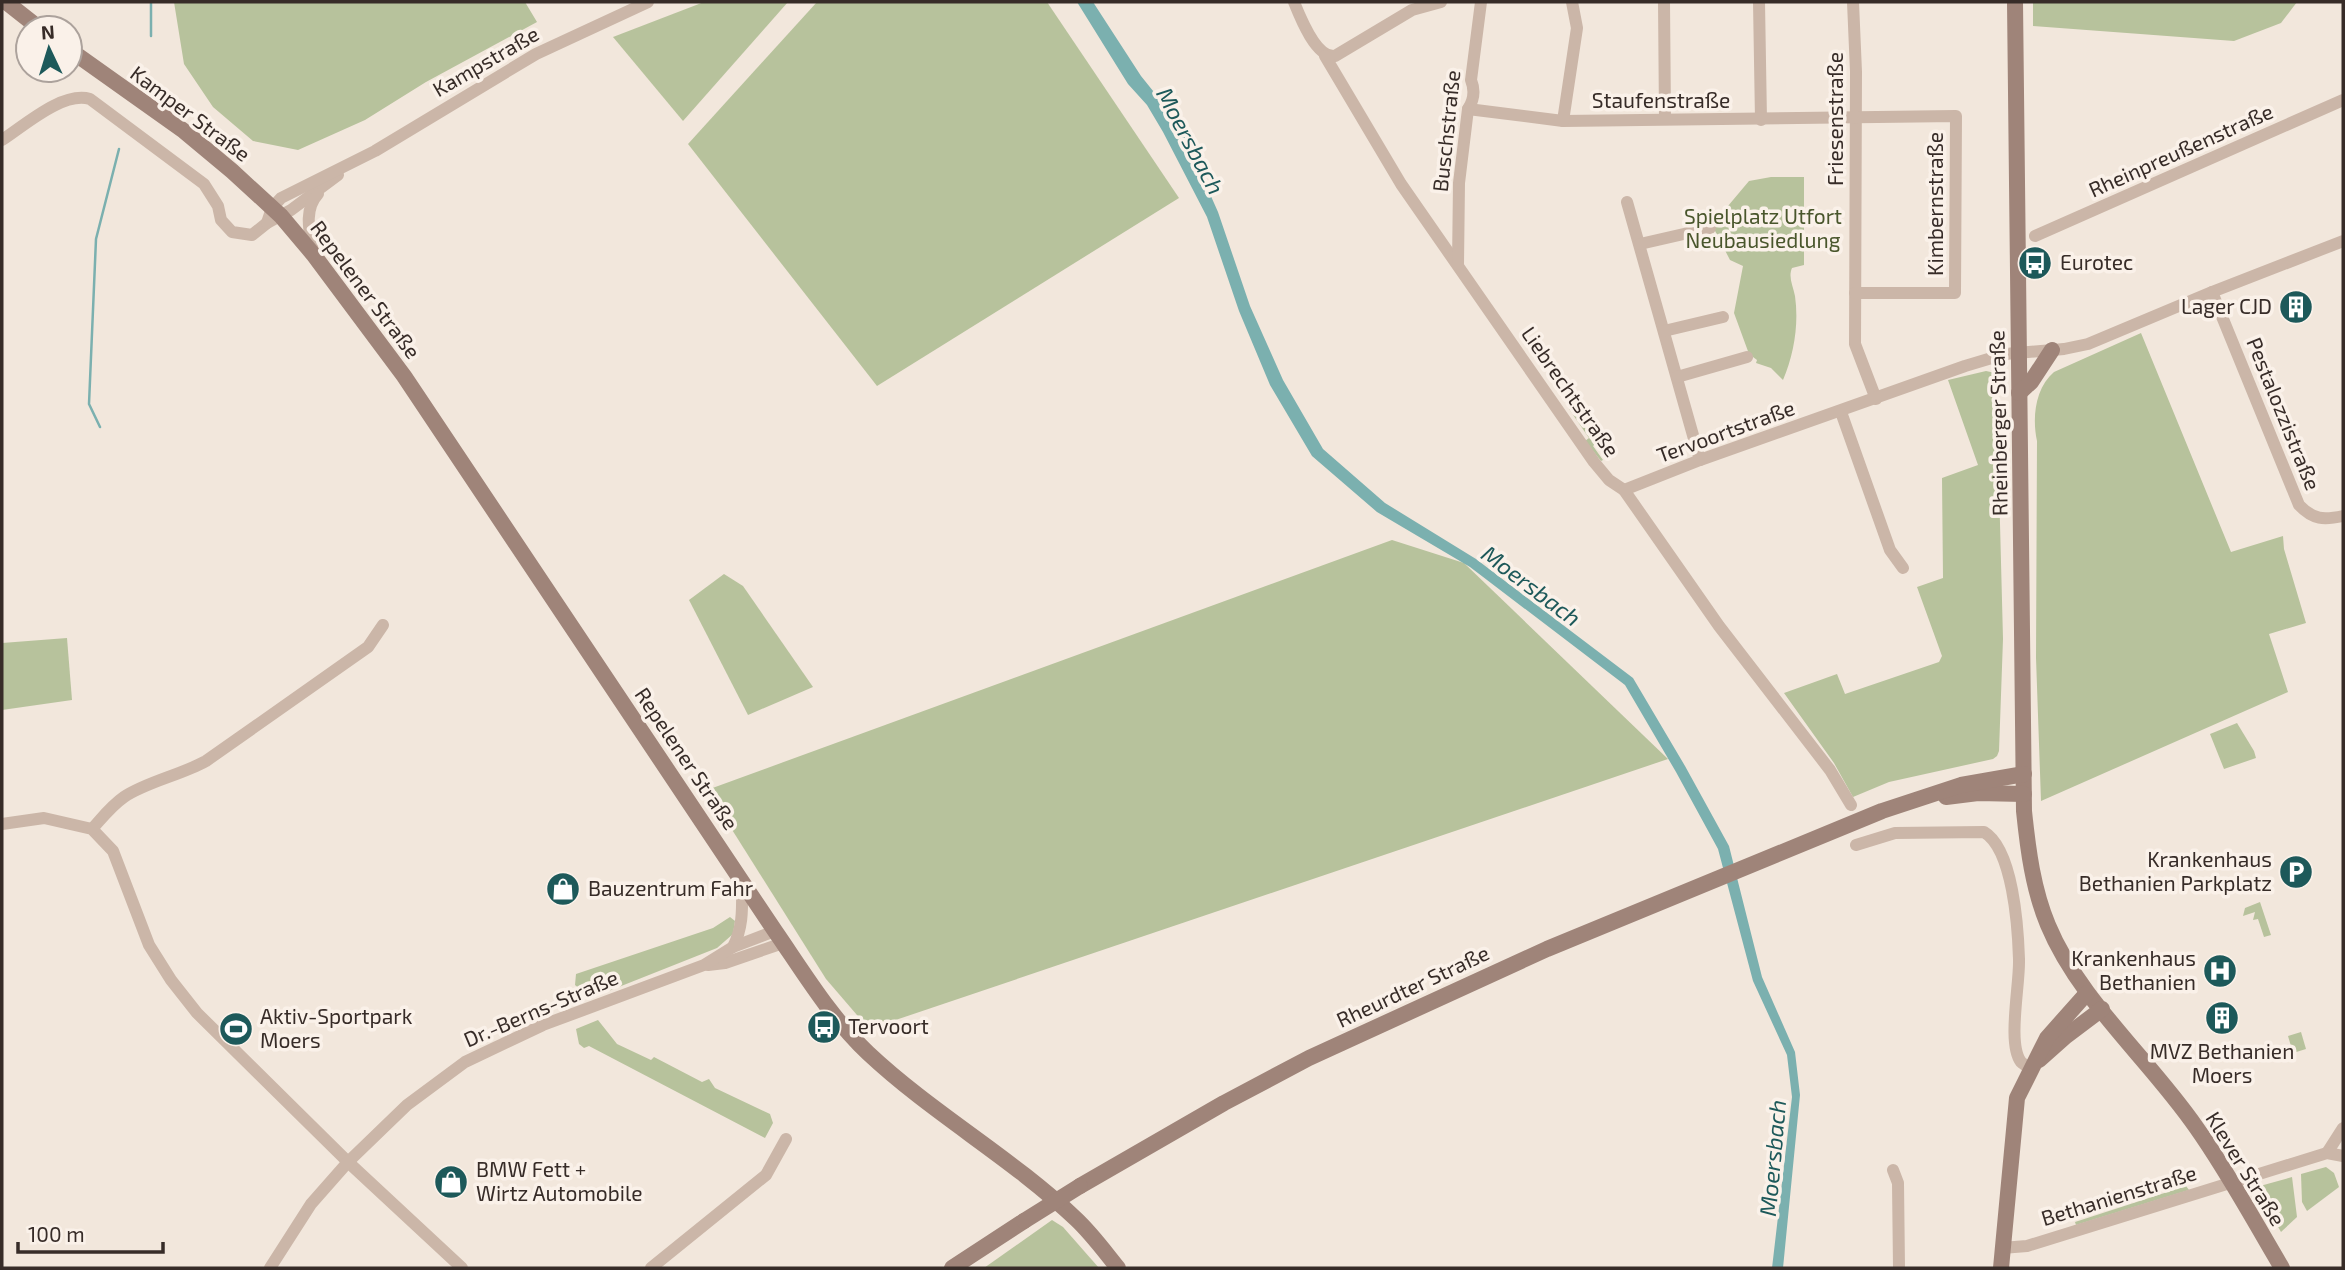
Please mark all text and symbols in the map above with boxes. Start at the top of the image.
north arrow [14,14,84,84]
text: N [40,20,55,43]
street label: Kampstraße [428,20,543,101]
street label: Friesenstraße [1822,52,1847,186]
street label: Kamper Straße [126,60,256,166]
street label: Buschstraße [1427,69,1464,193]
water label: Moersbach [1151,82,1231,199]
street label: Staufenstraße [1592,87,1730,112]
street label: Rheinpreußenstraße [2084,98,2276,202]
street label: Kimbernstraße [1922,132,1947,276]
park label: Spielplatz Utfort Neubausiedlung [1684,203,1842,252]
street label: Repelener Straße [306,215,426,363]
bus stop icon: Eurotec [2016,244,2054,282]
place label: Eurotec [2060,249,2133,274]
building icon: Lager CJD [2277,288,2315,326]
place label: Lager CJD [2181,293,2272,318]
street label: Liebrechtstraße [1517,321,1625,461]
street label: Rheinberger Straße [1983,330,2012,516]
street label: Pestalozzistraße [2242,333,2326,493]
street label: Tervoortstraße [1653,394,1798,467]
water label: Moersbach [1476,539,1587,632]
street label: Repelener Straße [630,682,744,834]
place label: Krankenhaus Bethanien Parkplatz [2079,846,2272,895]
parking icon: Krankenhaus Bethanien Parkplatz [2277,853,2315,891]
shop icon: Bauzentrum Fahr [544,870,582,908]
place label: Bauzentrum Fahr [588,875,754,900]
street label: Rheurdter Straße [1332,939,1493,1032]
place label: Krankenhaus Bethanien [2071,945,2196,994]
hospital icon: Krankenhaus Bethanien [2201,952,2239,990]
street label: Dr.-Berns-Straße [459,964,621,1051]
building icon: MVZ Bethanien Moers [2203,999,2241,1037]
place label: Aktiv-Sportpark Moers [260,1003,413,1052]
bus stop icon: Tervoort [805,1008,843,1046]
sports icon: Aktiv-Sportpark Moers [217,1010,255,1048]
place label: Tervoort [848,1013,929,1038]
place label: MVZ Bethanien Moers [2150,1038,2294,1087]
water label: Moersbach [1753,1098,1791,1217]
street label: Klever Straße [2201,1107,2291,1230]
place label: BMW Fett + Wirtz Automobile [476,1156,642,1205]
street label: Bethanienstraße [2038,1159,2199,1230]
shop icon: BMW Fett + Wirtz Automobile [432,1163,470,1201]
scale bar [18,1210,163,1254]
text: 100 m [28,1221,85,1246]

